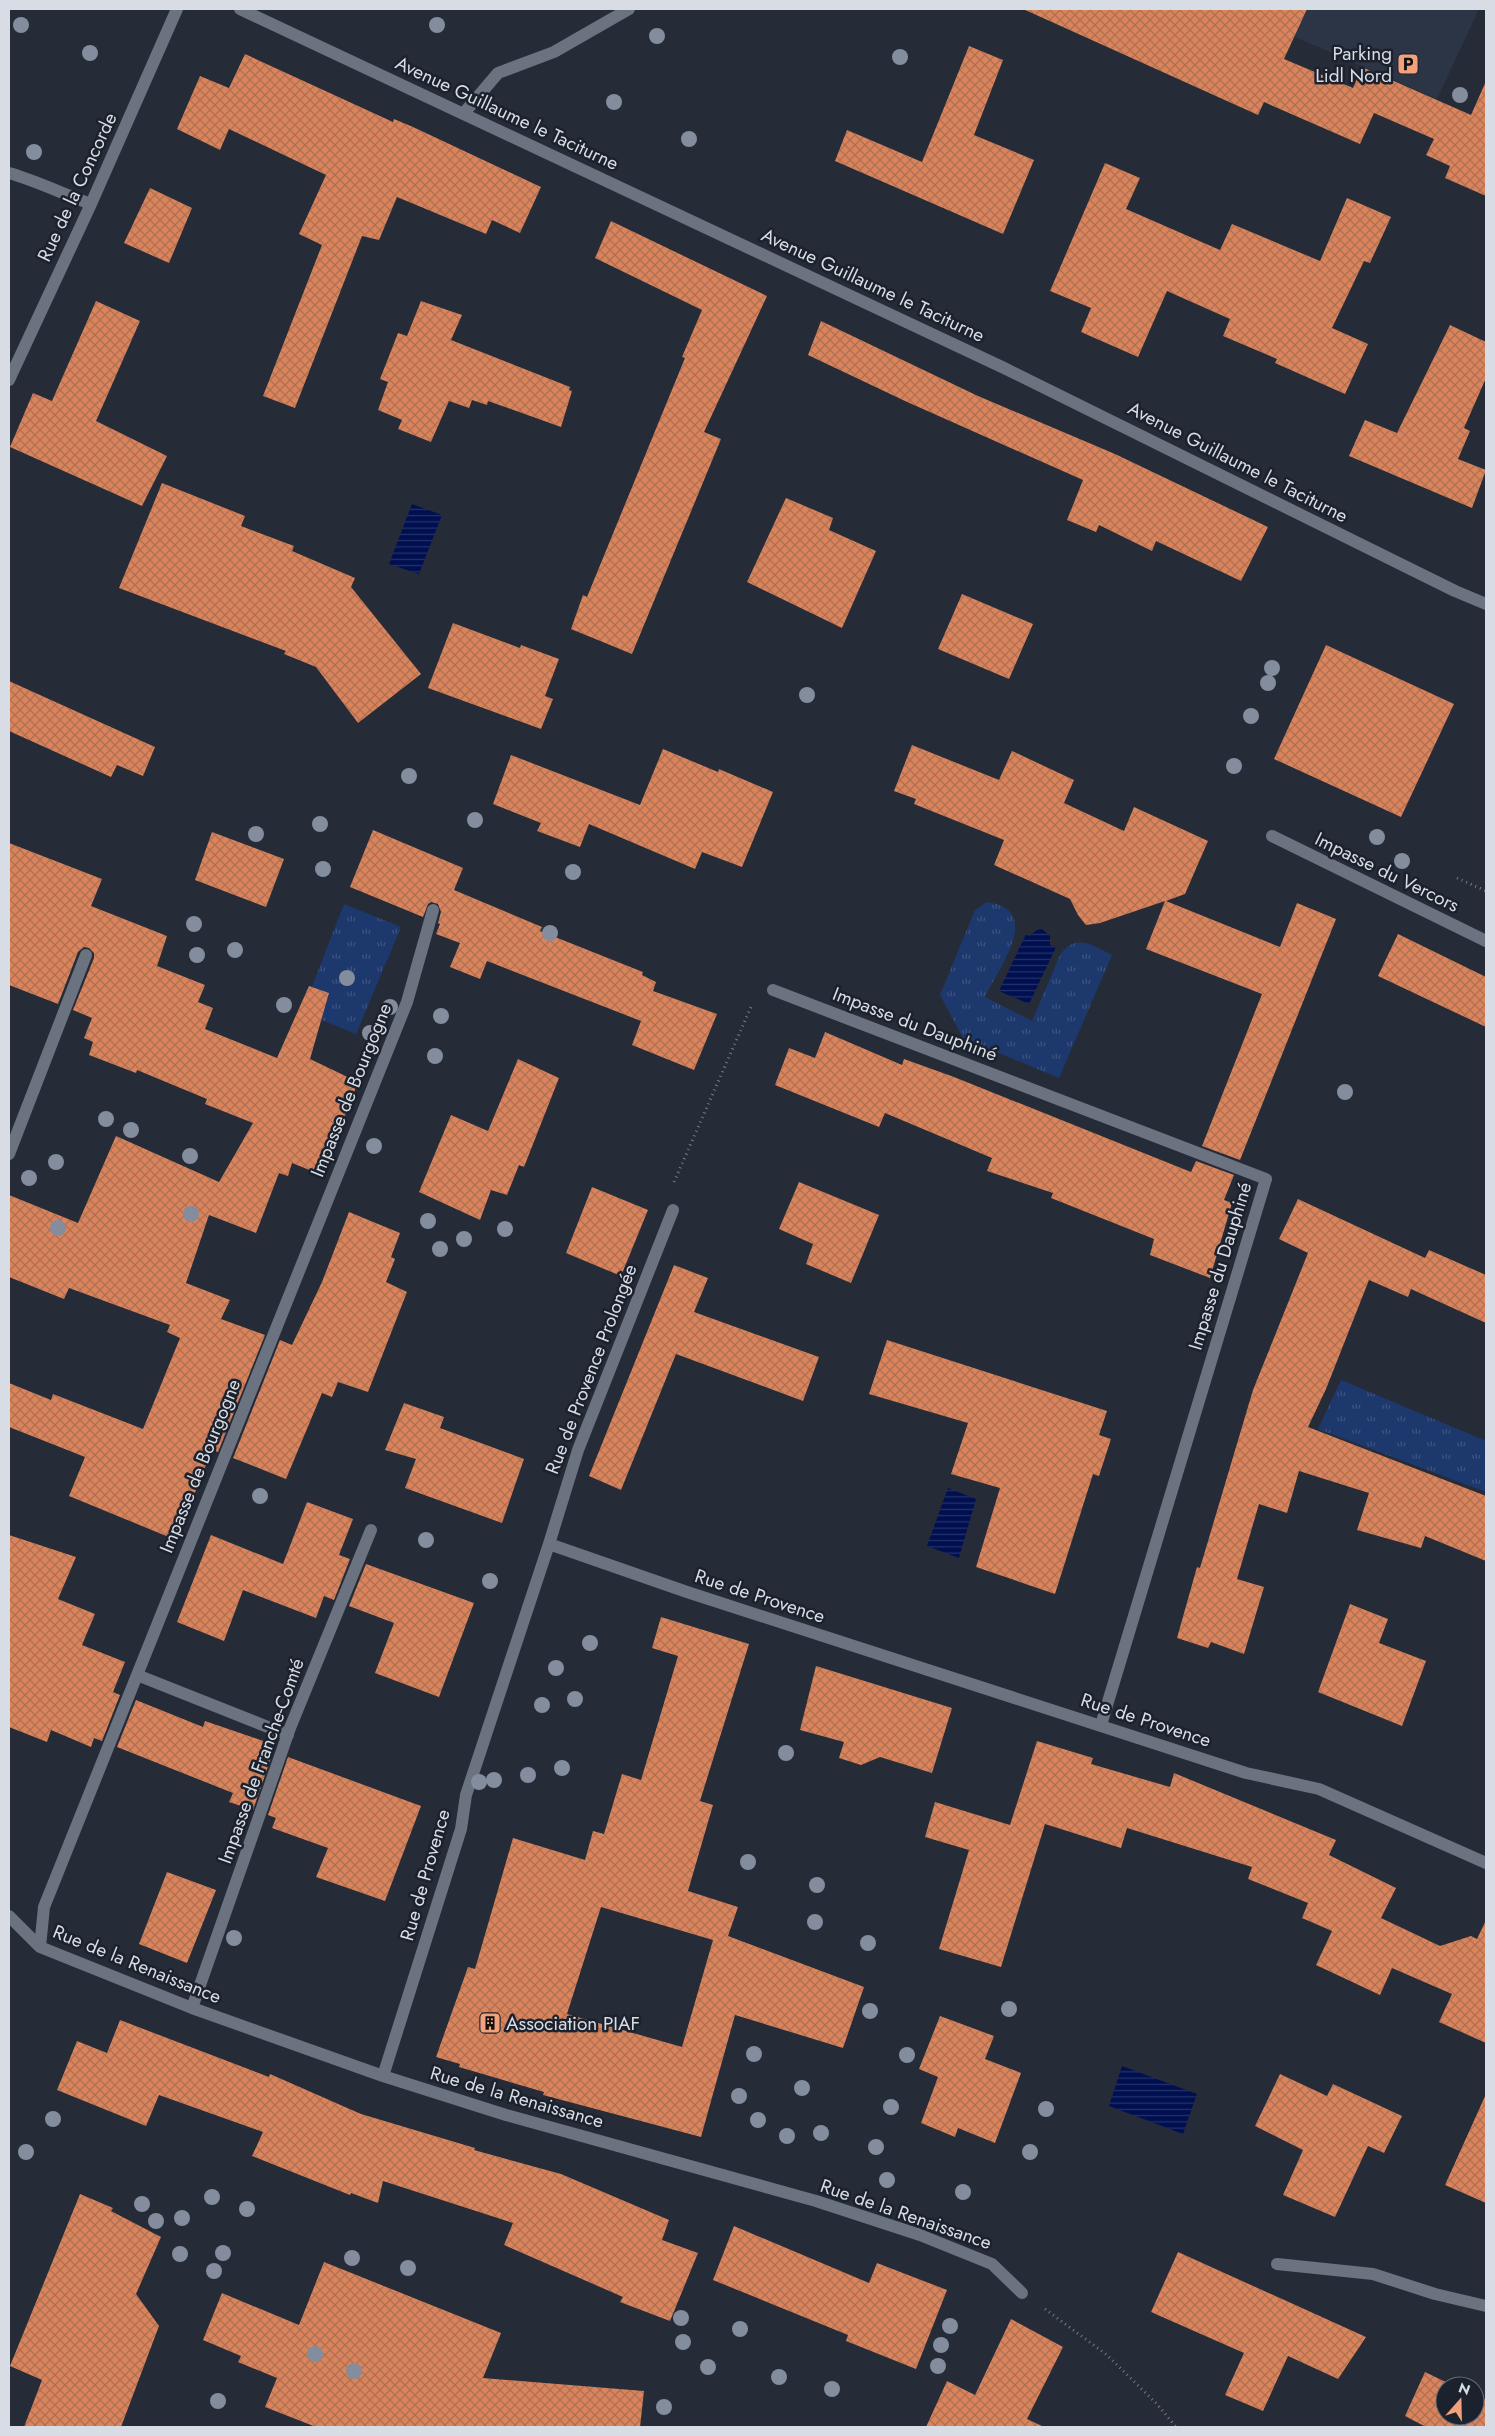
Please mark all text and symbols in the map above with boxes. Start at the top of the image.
place label: Parking Lidl Nord [1315,40,1392,89]
street label: Avenue Guillaume le Taciturne [391,49,623,177]
parking icon: Parking Lidl Nord [1396,52,1420,76]
street label: Rue de la Concorde [31,108,123,266]
street label: Avenue Guillaume le Taciturne [757,221,989,349]
street label: Avenue Guillaume le Taciturne [1123,395,1353,529]
street label: Impasse du Vercors [1310,825,1464,919]
street label: Impasse du Dauphiné [829,980,1001,1068]
street label: Impasse de Bourgogne [304,999,398,1181]
street label: Impasse du Dauphiné [1182,1179,1258,1353]
street label: Rue de Provence Prolongée [538,1260,644,1478]
street label: Impasse de Bourgogne [153,1375,247,1557]
street label: Rue de Provence [691,1562,829,1630]
street label: Impasse de Franche-Comté [211,1654,311,1867]
street label: Rue de Provence [1077,1686,1215,1754]
street label: Rue de Provence [393,1806,457,1944]
street label: Rue de la Renaissance [49,1918,225,2010]
place label: Association PIAF [506,2010,640,2037]
building icon: Association PIAF [478,2011,502,2035]
street label: Rue de la Renaissance [427,2059,607,2135]
street label: Rue de la Renaissance [817,2172,995,2256]
north arrow [1435,2376,1485,2426]
text: N [1456,2377,1473,2400]

